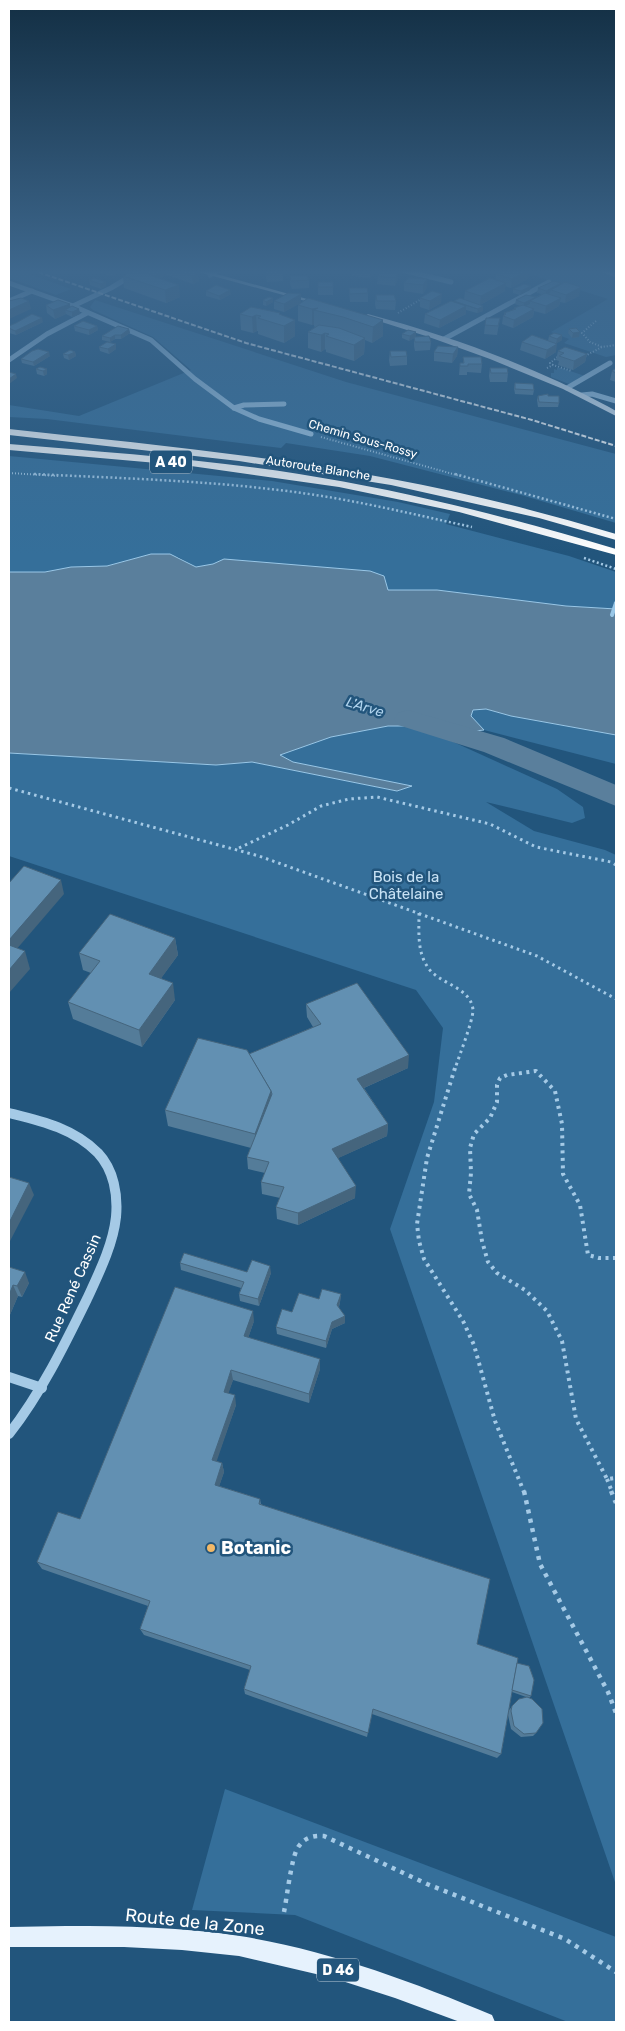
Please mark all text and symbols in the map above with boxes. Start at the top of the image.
street label: Chemin Sous-Rossy [307,417,419,461]
road number: A 40 [150,451,192,474]
street label: Autoroute Blanche [265,453,371,483]
water label: L'Arve [344,693,386,721]
park label: Bois de la Châtelaine [369,868,443,903]
street label: Rue René Cassin [41,1231,105,1345]
place label: Botanic [221,1537,291,1559]
marker: Botanic [205,1542,217,1554]
street label: Route de la Zone [124,1904,266,1940]
road number: D 46 [317,1958,359,1982]

